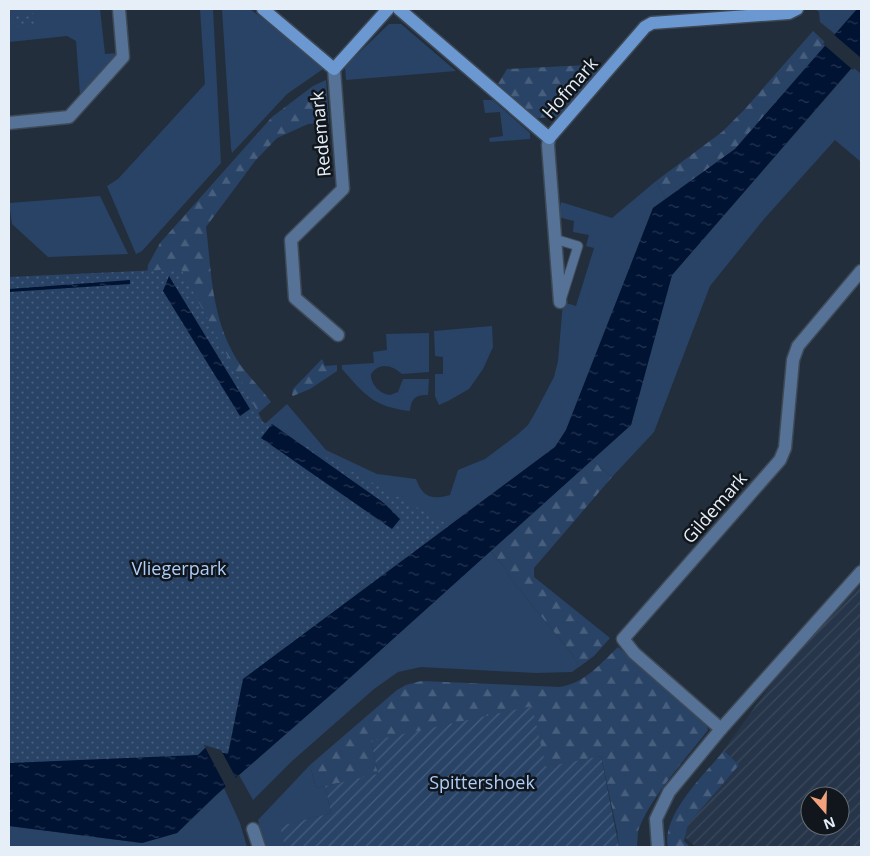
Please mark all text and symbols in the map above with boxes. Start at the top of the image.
street label: Hofmark [536,51,603,123]
street label: Redemark [304,90,336,178]
street label: Gildemark [677,466,752,548]
park label: Vliegerpark [132,556,227,580]
park label: Spittershoek [429,770,535,794]
north arrow [800,786,850,836]
text: N [821,813,838,835]

